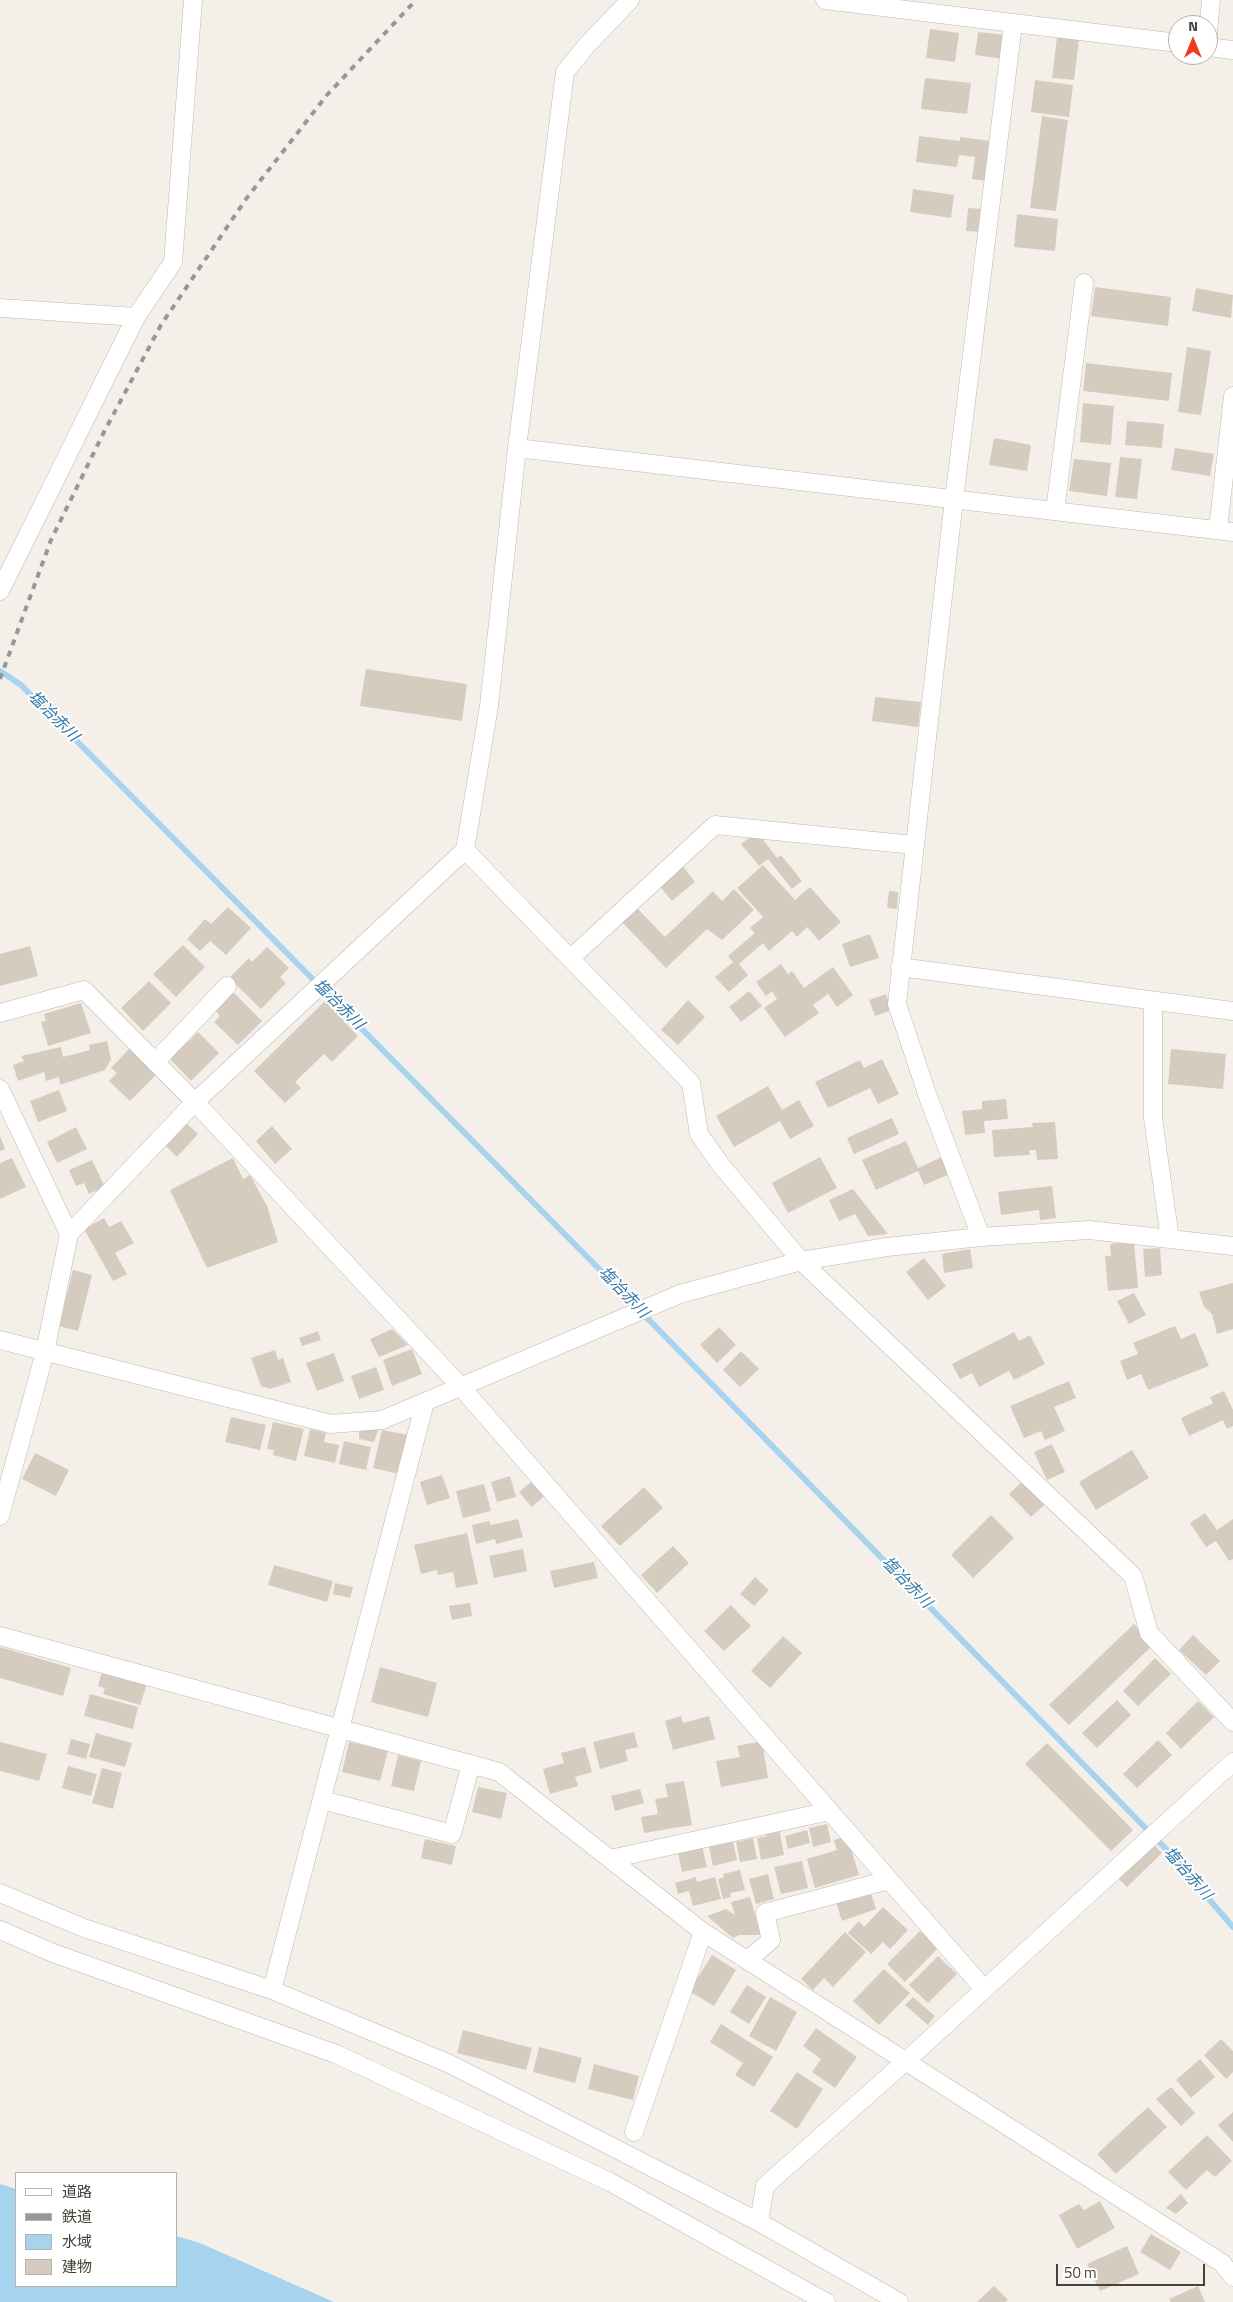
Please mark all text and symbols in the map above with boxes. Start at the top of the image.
north arrow [1168,15,1218,65]
text: N [1188,15,1198,36]
water label: 塩冶赤川 [24,688,82,746]
water label: 塩冶赤川 [309,976,367,1034]
water label: 塩冶赤川 [594,1263,652,1323]
water label: 塩冶赤川 [877,1553,935,1613]
water label: 塩冶赤川 [1159,1844,1215,1904]
legend [15,2172,178,2287]
text: 道路 [62,2180,92,2203]
text: 鉄道 [62,2205,92,2228]
text: 水域 [62,2230,92,2253]
scale bar [1058,2254,1207,2286]
text: 建物 [62,2255,92,2278]
text: 50 m [1064,2261,1097,2284]

